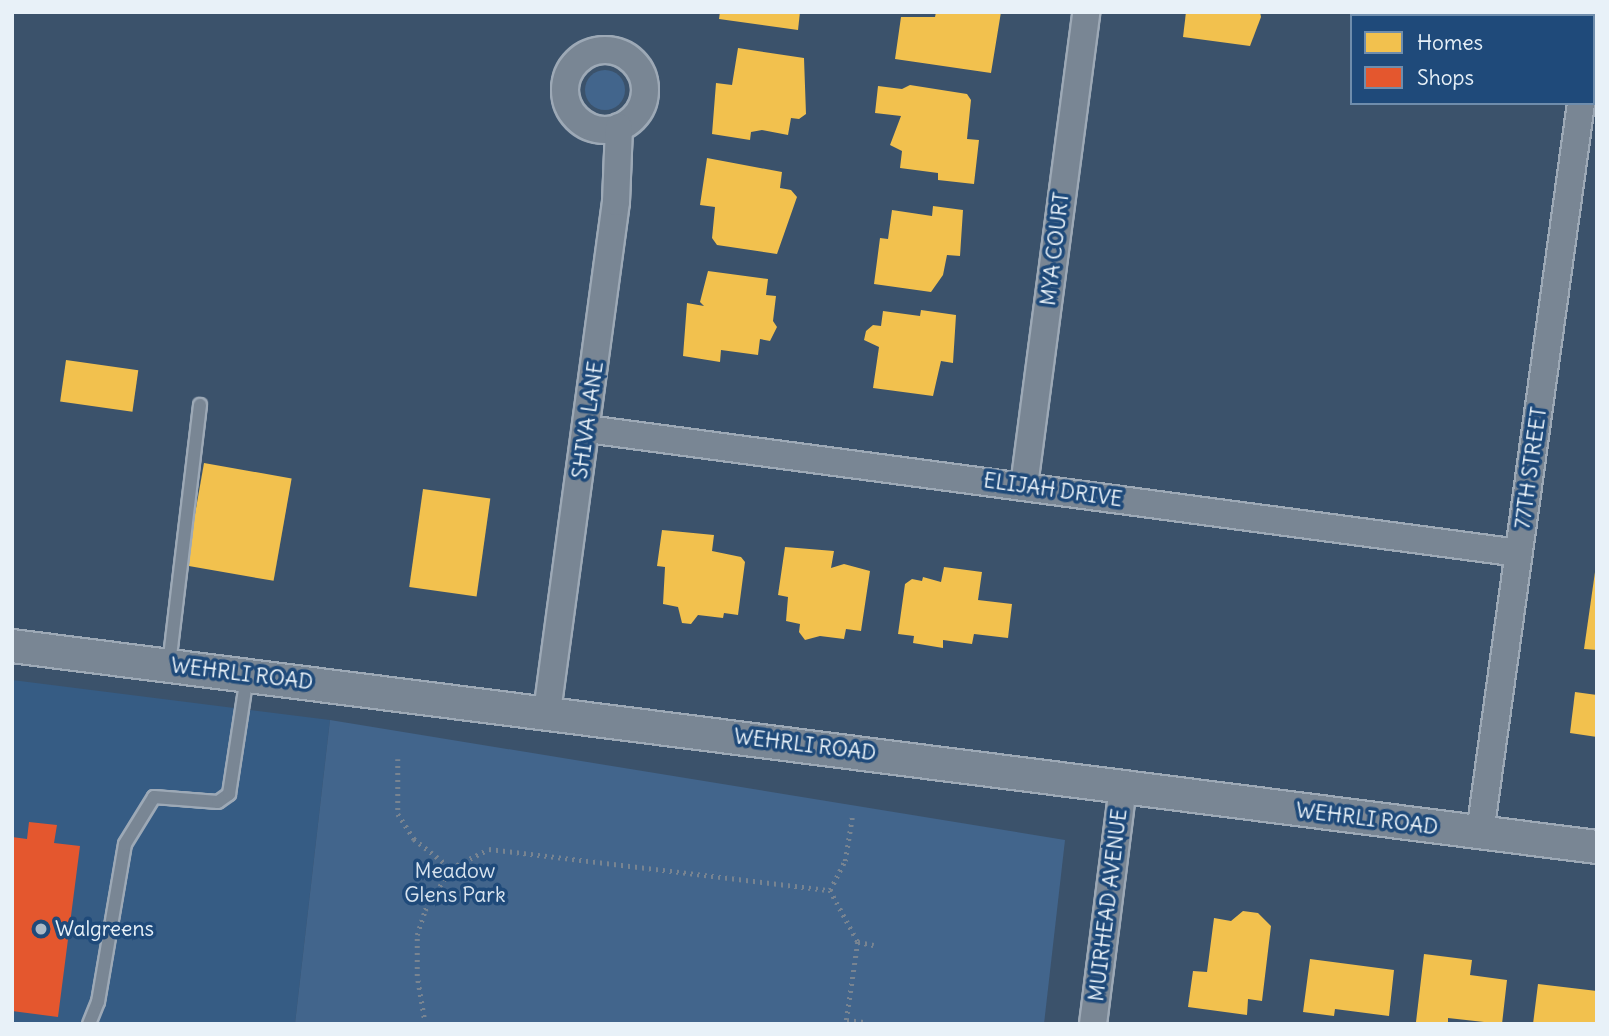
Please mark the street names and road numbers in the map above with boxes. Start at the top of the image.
street label: MYA COURT [1036,191,1074,307]
street label: SHIVA LANE [567,359,609,481]
street label: 77TH STREET [1510,405,1552,531]
street label: ELIJAH DRIVE [982,468,1124,512]
street label: WEHRLI ROAD [169,653,315,695]
street label: WEHRLI ROAD [732,724,878,766]
street label: WEHRLI ROAD [1294,798,1440,840]
street label: MUIRHEAD AVENUE [1084,807,1132,1003]

